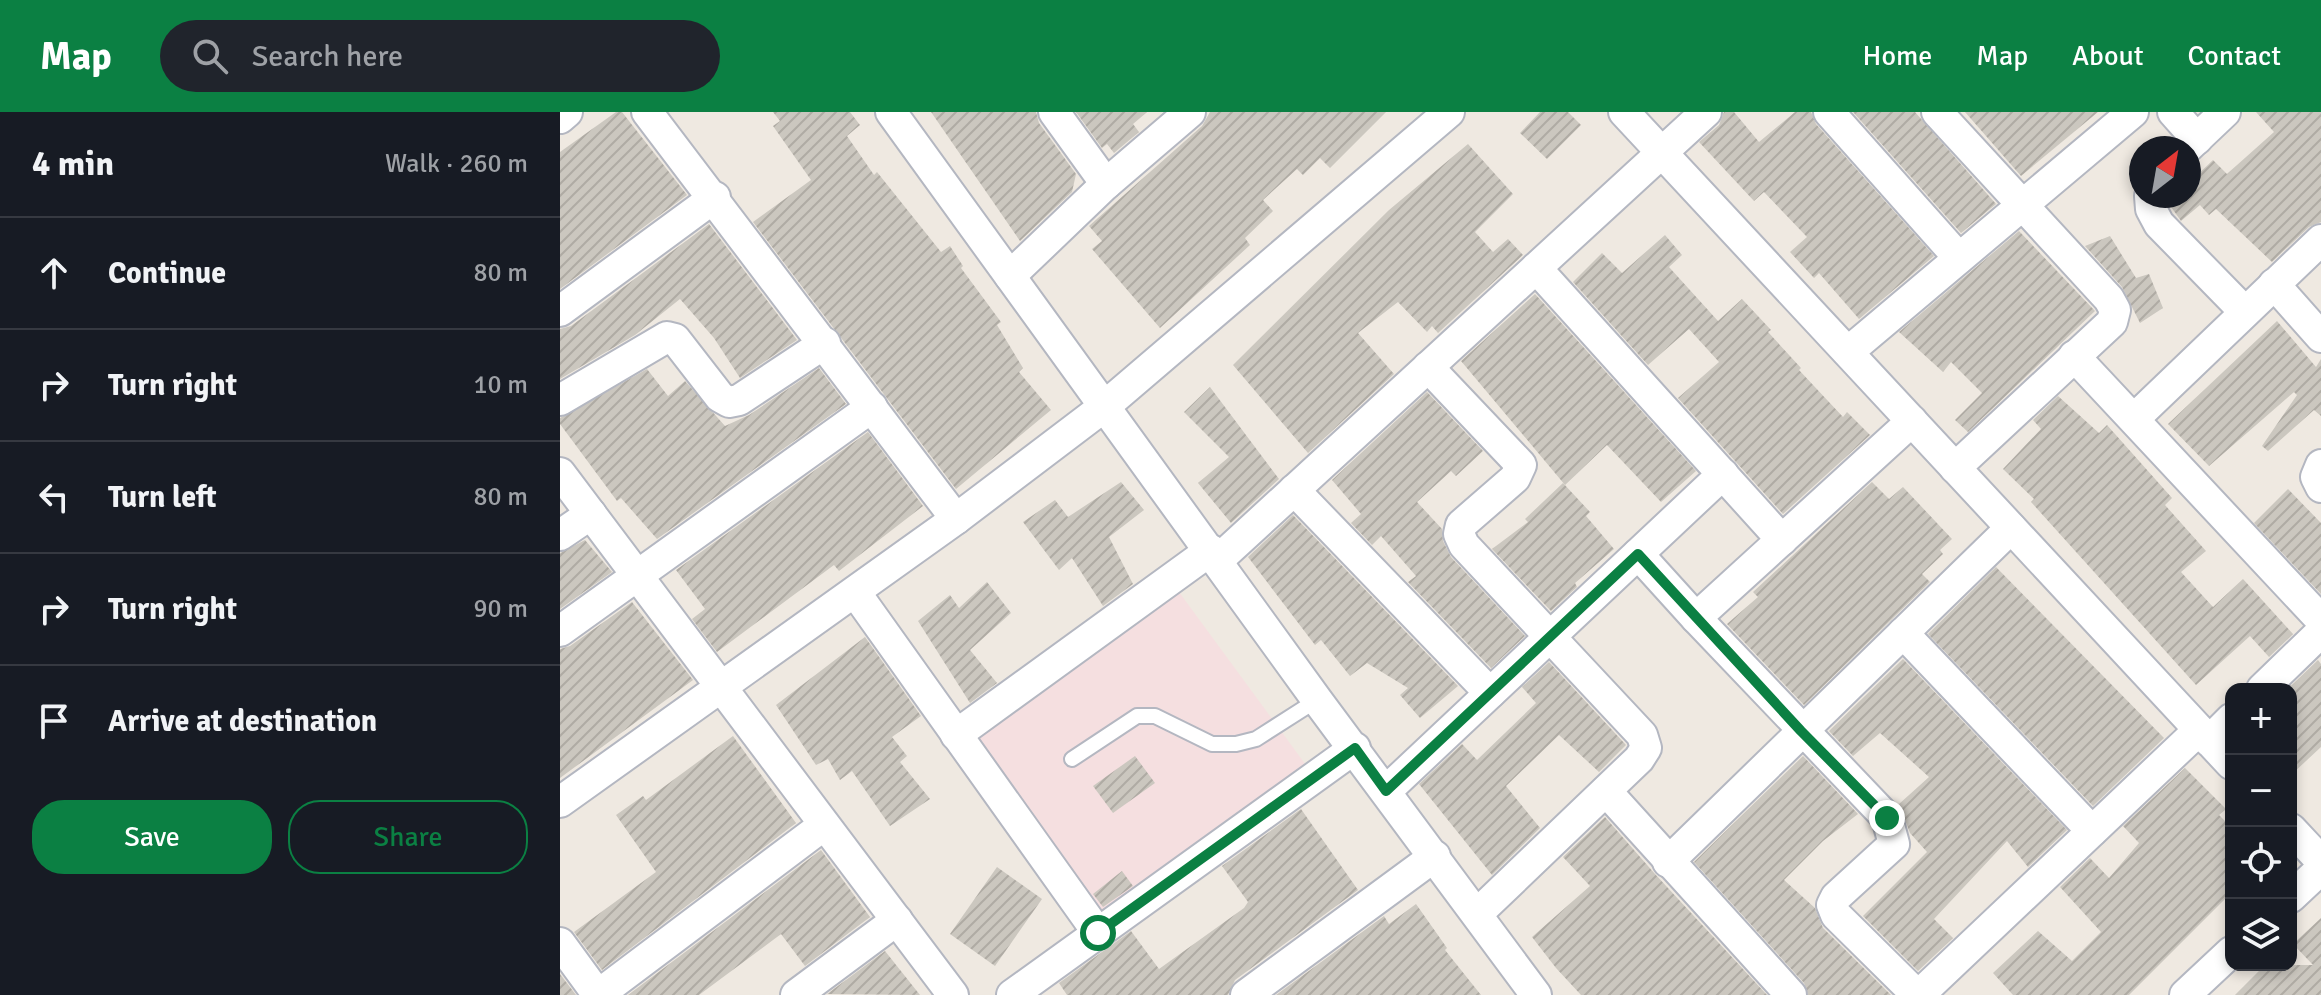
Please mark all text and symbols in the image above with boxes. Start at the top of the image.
search box [160,20,720,92]
text: Map [40,33,112,80]
icon: search [188,34,232,78]
text: Search here [252,38,403,75]
text: Home [1863,39,1932,73]
text: Map [1976,39,2028,73]
text: About [2072,39,2144,73]
text: Contact [2188,39,2281,73]
north arrow [2129,136,2201,208]
text: 4 min [32,143,114,185]
text: Walk · 260 m [385,148,528,180]
icon: ahead [32,251,76,295]
text: Continue [108,255,226,292]
text: 80 m [473,257,528,289]
icon: right [32,363,76,407]
text: Turn right [108,367,237,404]
text: 10 m [473,369,528,401]
icon: left [32,475,76,519]
text: Turn left [108,479,217,516]
text: 80 m [473,481,528,513]
icon: right [32,587,76,631]
text: Turn right [108,591,237,628]
text: 90 m [473,593,528,625]
map controls [2225,683,2297,971]
button: + [2225,683,2297,755]
icon: arrive [32,699,76,743]
text: Arrive at destination [108,703,377,740]
button: − [2225,755,2297,827]
button: Save [32,800,272,874]
button: Share [288,800,528,874]
route end [1869,800,1905,836]
button: locate [2225,827,2297,899]
button: layers [2225,899,2297,971]
route start [1080,915,1116,951]

